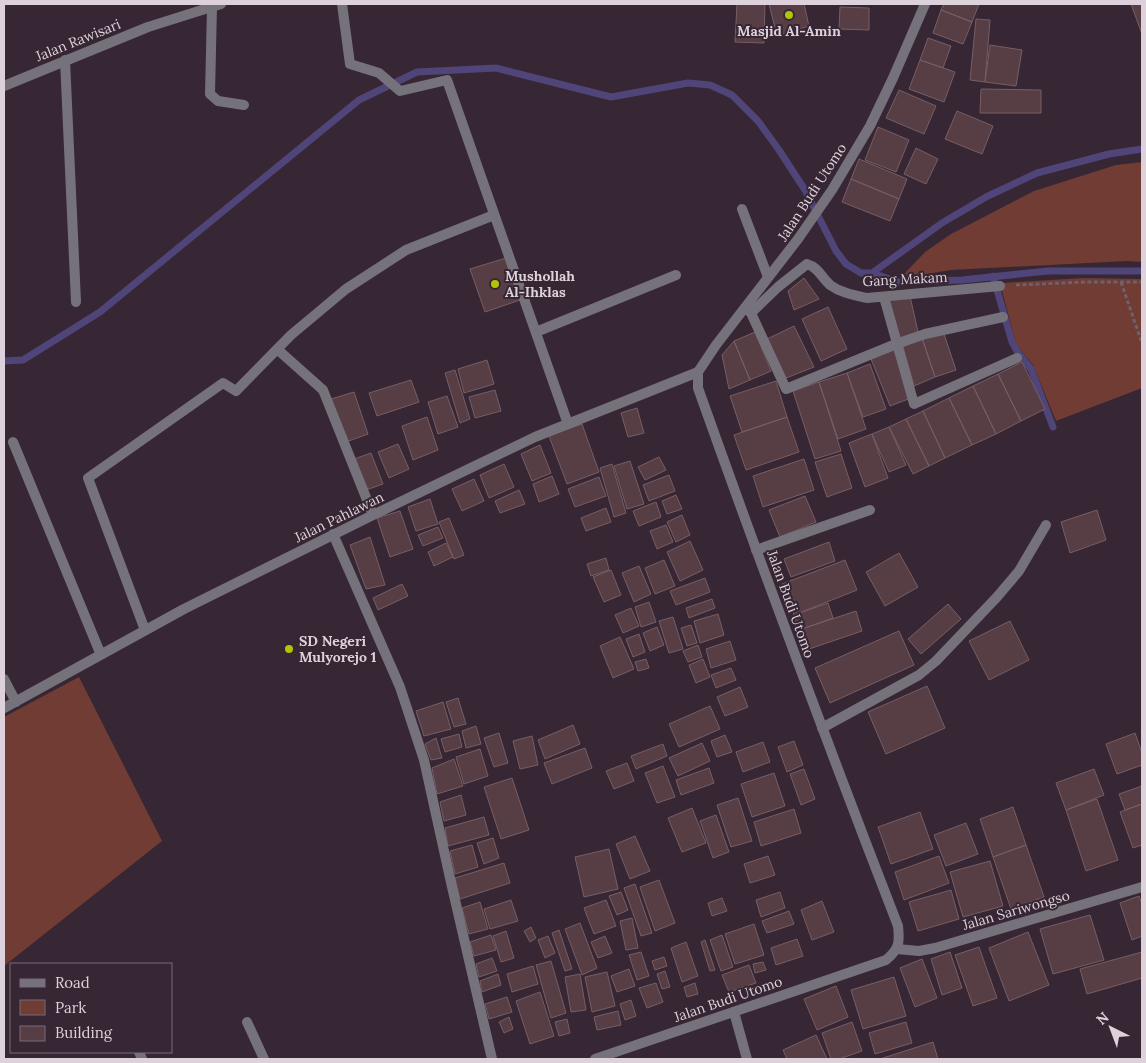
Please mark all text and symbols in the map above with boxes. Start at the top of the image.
marker: Masjid Al-Amin [783,9,795,21]
street label: Jalan Rawisari [32,15,123,66]
place label: Masjid Al-Amin [737,22,841,40]
street label: Jalan Budi Utomo [773,140,850,245]
place label: Mushollah Al-Ihklas [505,267,575,301]
street label: Gang Makam [862,268,948,290]
marker: Mushollah Al-Ihklas [489,278,501,290]
street label: Jalan Pahlawan [291,487,387,547]
street label: Jalan Budi Utomo [763,547,819,660]
place label: SD Negeri Mulyorejo 1 [299,632,377,666]
marker: SD Negeri Mulyorejo 1 [283,643,295,655]
street label: Jalan Sariwongso [959,886,1072,934]
legend [10,963,172,1053]
street label: Jalan Budi Utomo [671,972,784,1026]
text: Road [55,973,90,992]
text: Park [55,998,86,1017]
north arrow [1086,1003,1136,1053]
text: N [1092,1008,1112,1029]
text: Building [55,1023,113,1042]

